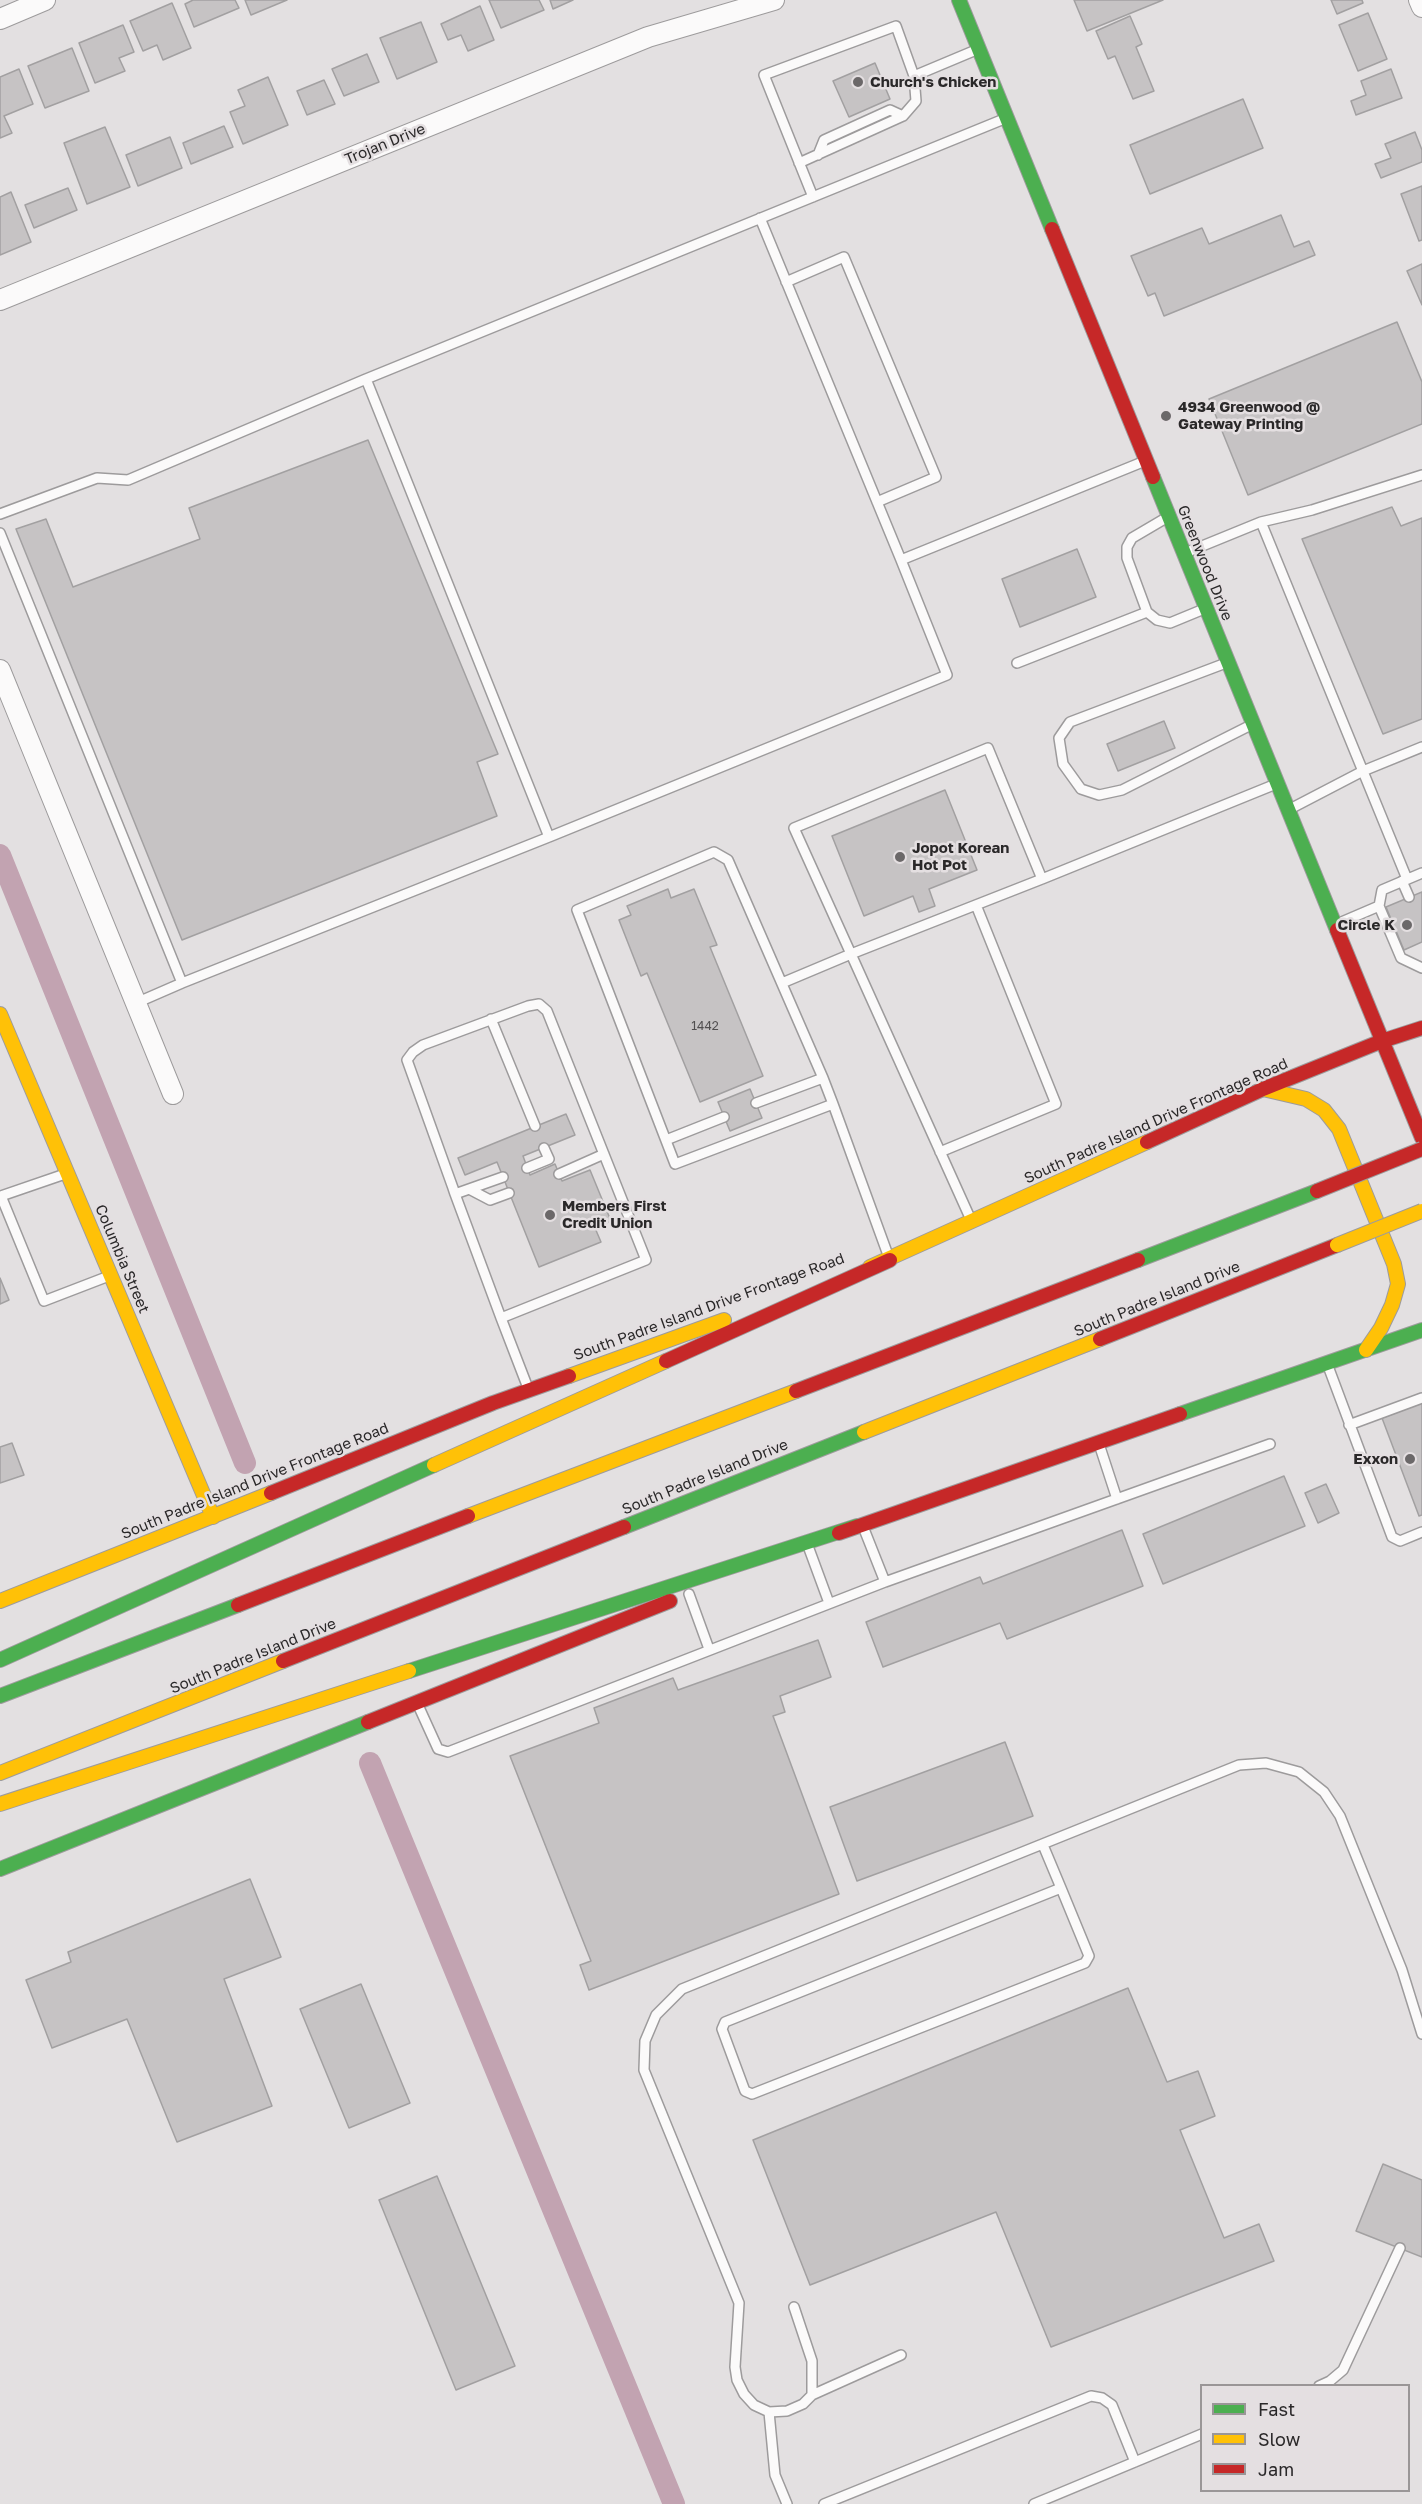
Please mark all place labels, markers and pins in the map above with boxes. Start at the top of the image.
place label: Church's Chicken [870,73,996,91]
marker: Church's Chicken [851,75,865,89]
place label: 4934 Greenwood @ Gateway Printing [1178,398,1320,433]
marker: 4934 Greenwood @ Gateway Printing [1159,409,1173,423]
place label: Jopot Korean Hot Pot [912,839,1009,874]
marker: Jopot Korean Hot Pot [893,850,907,864]
place label: Circle K [1338,916,1395,934]
marker: Circle K [1400,918,1414,932]
place label: Members First Credit Union [562,1197,667,1232]
marker: Members First Credit Union [543,1208,557,1222]
place label: Exxon [1353,1450,1398,1468]
marker: Exxon [1403,1452,1417,1466]

